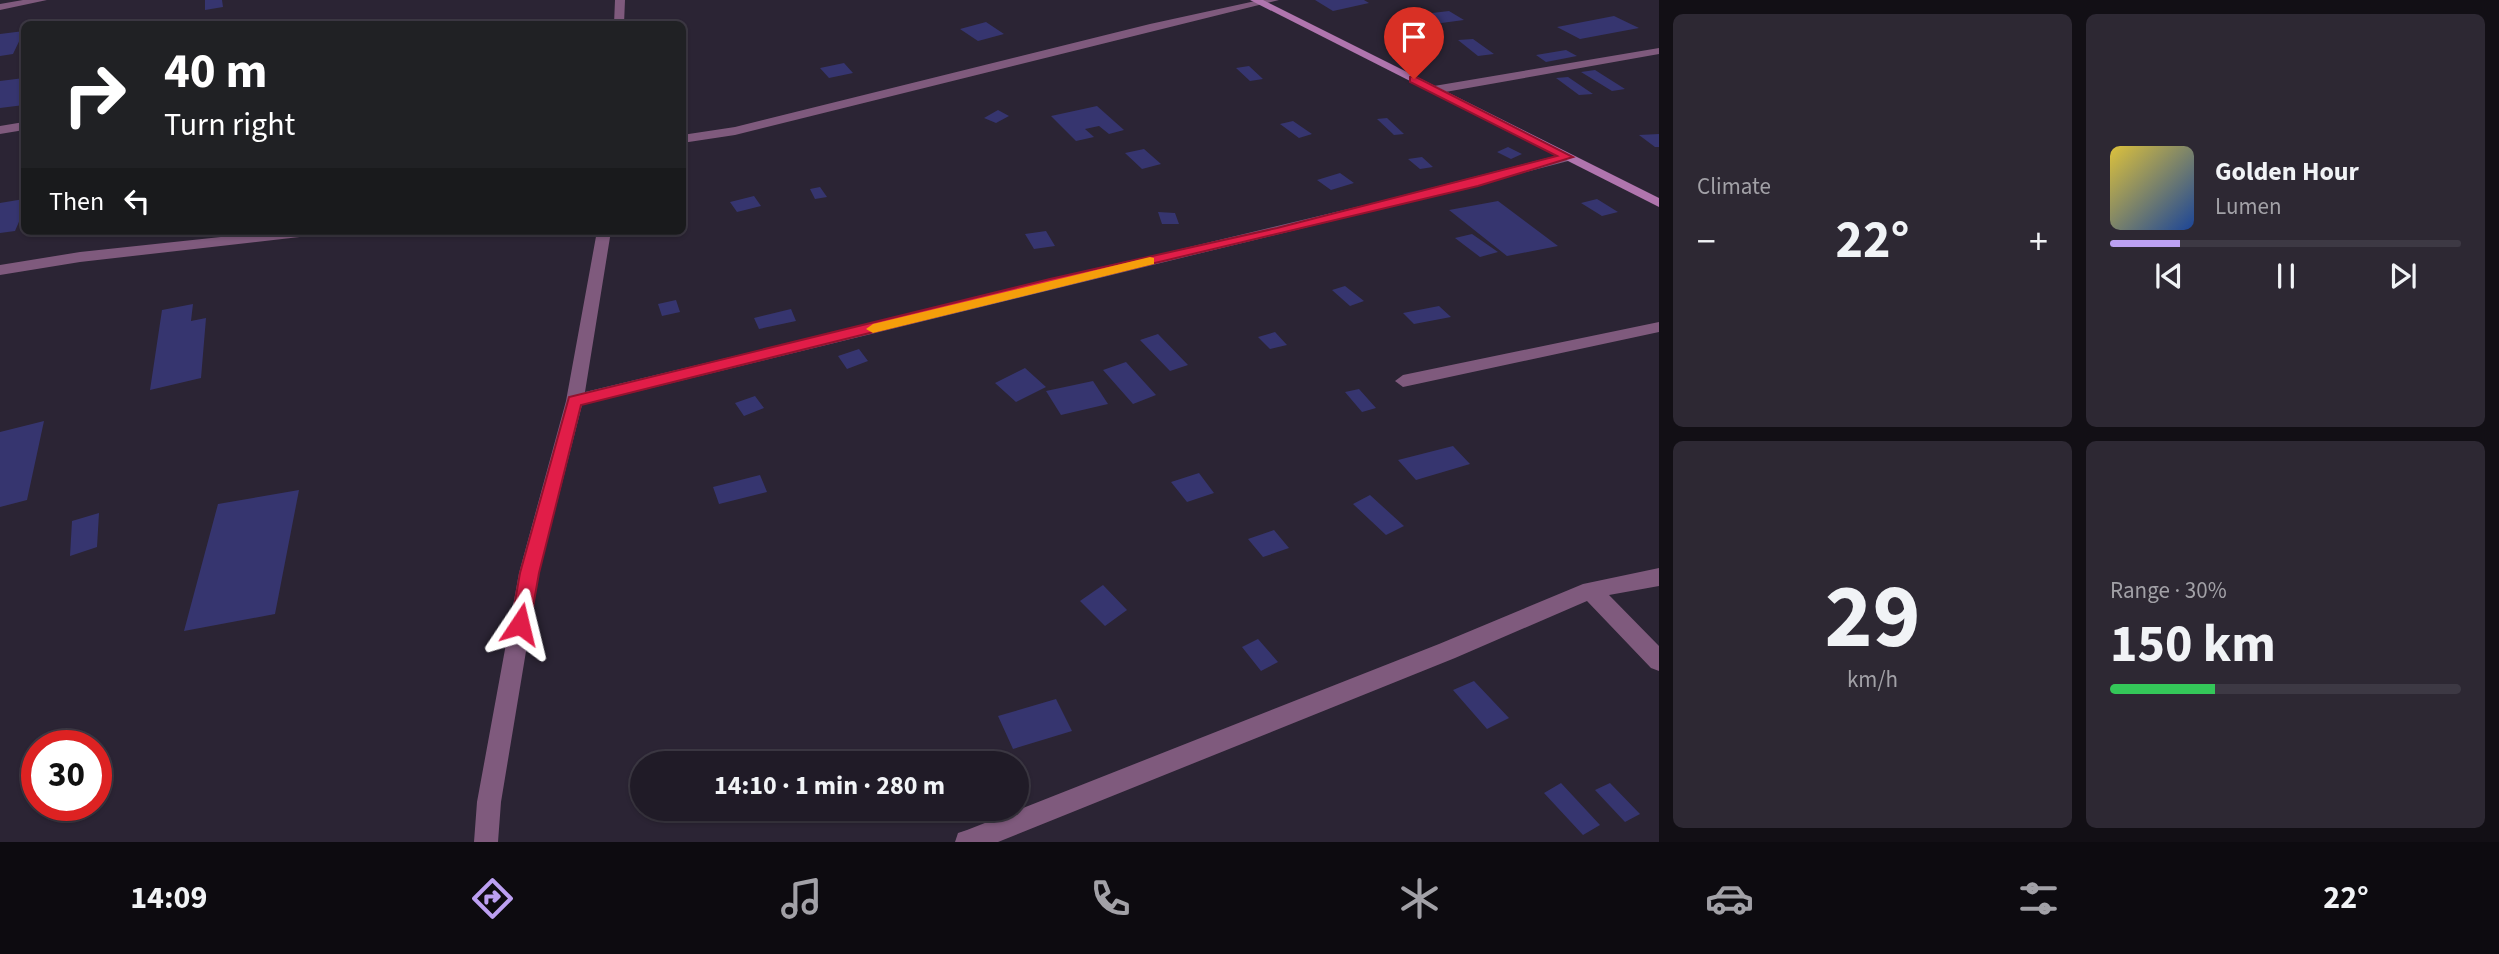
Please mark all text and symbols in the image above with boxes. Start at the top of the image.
pin [1384,7,1444,79]
icon: arrive [1395,18,1433,56]
text: 40 m [164,37,268,107]
icon: right [49,49,140,140]
text: Turn right [164,102,295,148]
text: Golden Hour [2215,153,2359,190]
text: Climate [1697,170,1771,203]
icon: left [118,182,156,220]
text: Then [49,183,104,220]
text: Lumen [2215,190,2282,223]
text: 22° [1836,204,1909,278]
text: − [1697,215,1716,269]
text: + [2029,215,2048,269]
icon: previous [2150,257,2188,295]
icon: pause [2267,257,2305,295]
icon: next [2384,257,2422,295]
text: 29 [1824,553,1921,682]
text: Range · 30% [2110,574,2227,607]
position arrow [483,587,557,661]
text: 150 km [2110,608,2276,682]
text: km/h [1847,663,1898,696]
speed limit sign: 30 [21,730,112,821]
text: 14:10 · 1 min · 280 m [714,767,945,804]
icon: directions [468,874,517,923]
icon: music [777,874,826,923]
icon: phone [1086,874,1135,923]
icon: climate [1395,874,1444,923]
icon: car [1705,874,1754,923]
icon: filters [2014,874,2063,923]
text: 14:09 [130,875,207,921]
text: 22° [2323,875,2369,921]

